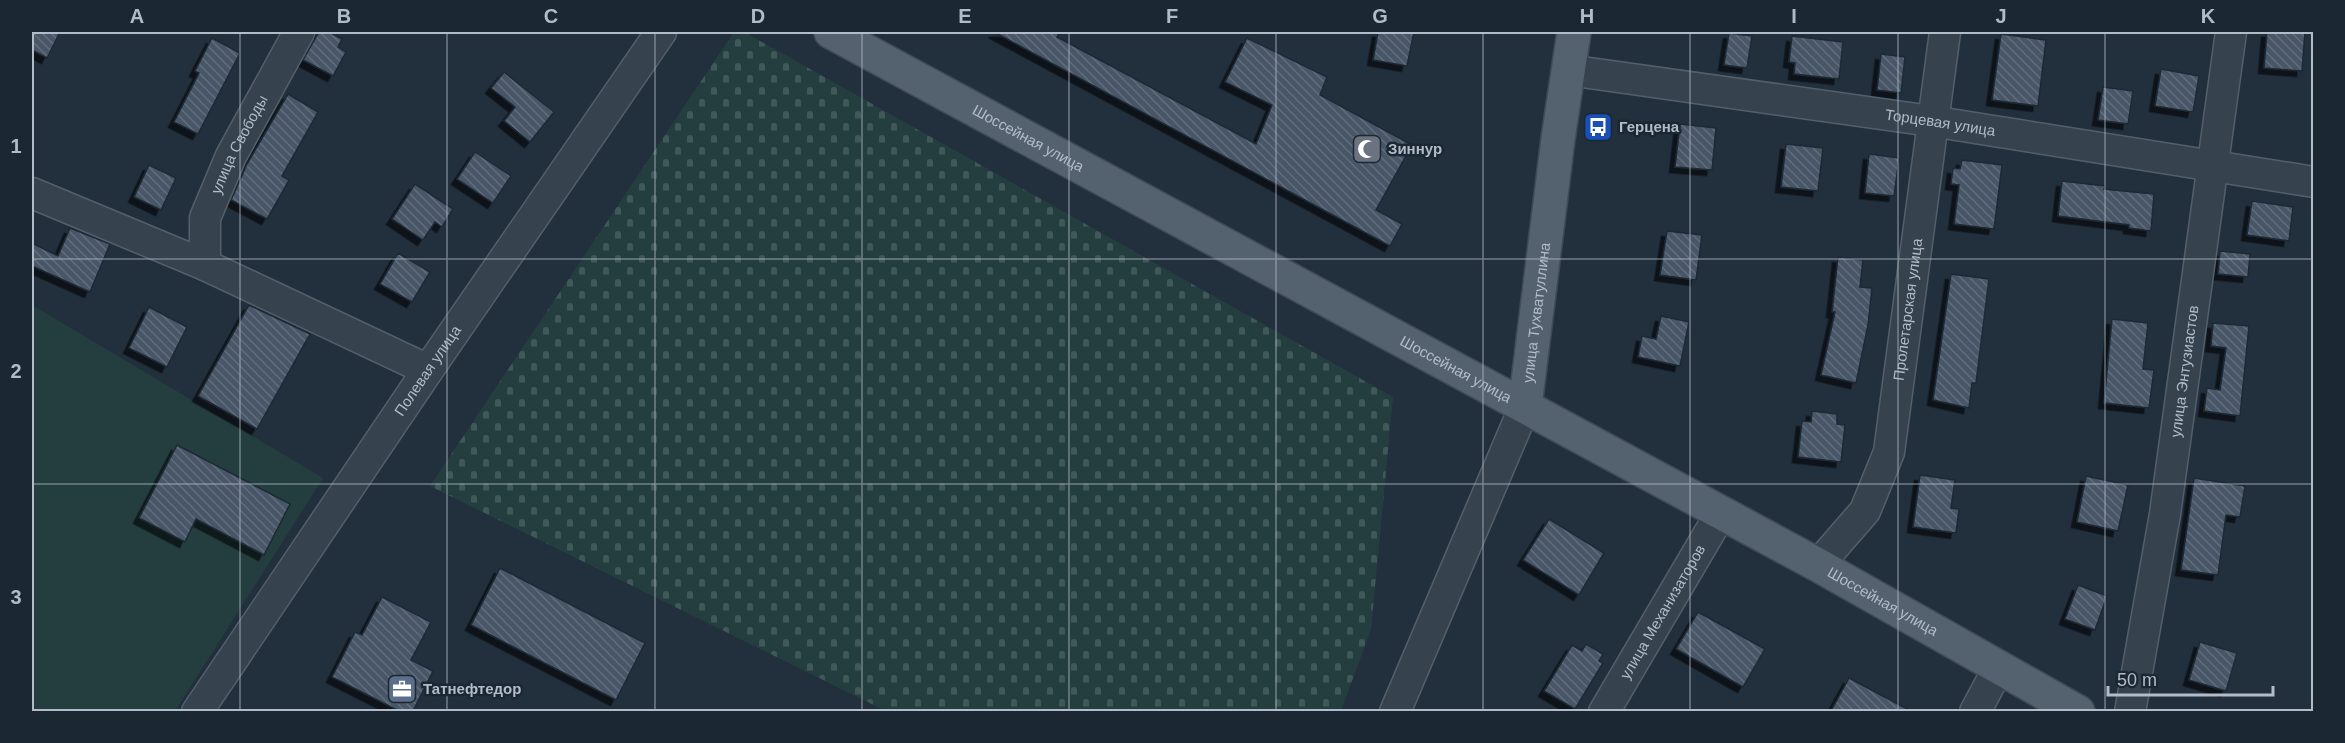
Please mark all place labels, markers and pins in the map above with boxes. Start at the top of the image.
bus stop icon: Герцена [1582,111,1614,143]
place label: Герцена [1619,118,1680,135]
mosque icon: Зиннур [1351,133,1383,165]
place label: Зиннур [1388,140,1442,157]
office icon: Татнефтедор [386,673,418,705]
place label: Татнефтедор [423,680,521,697]

